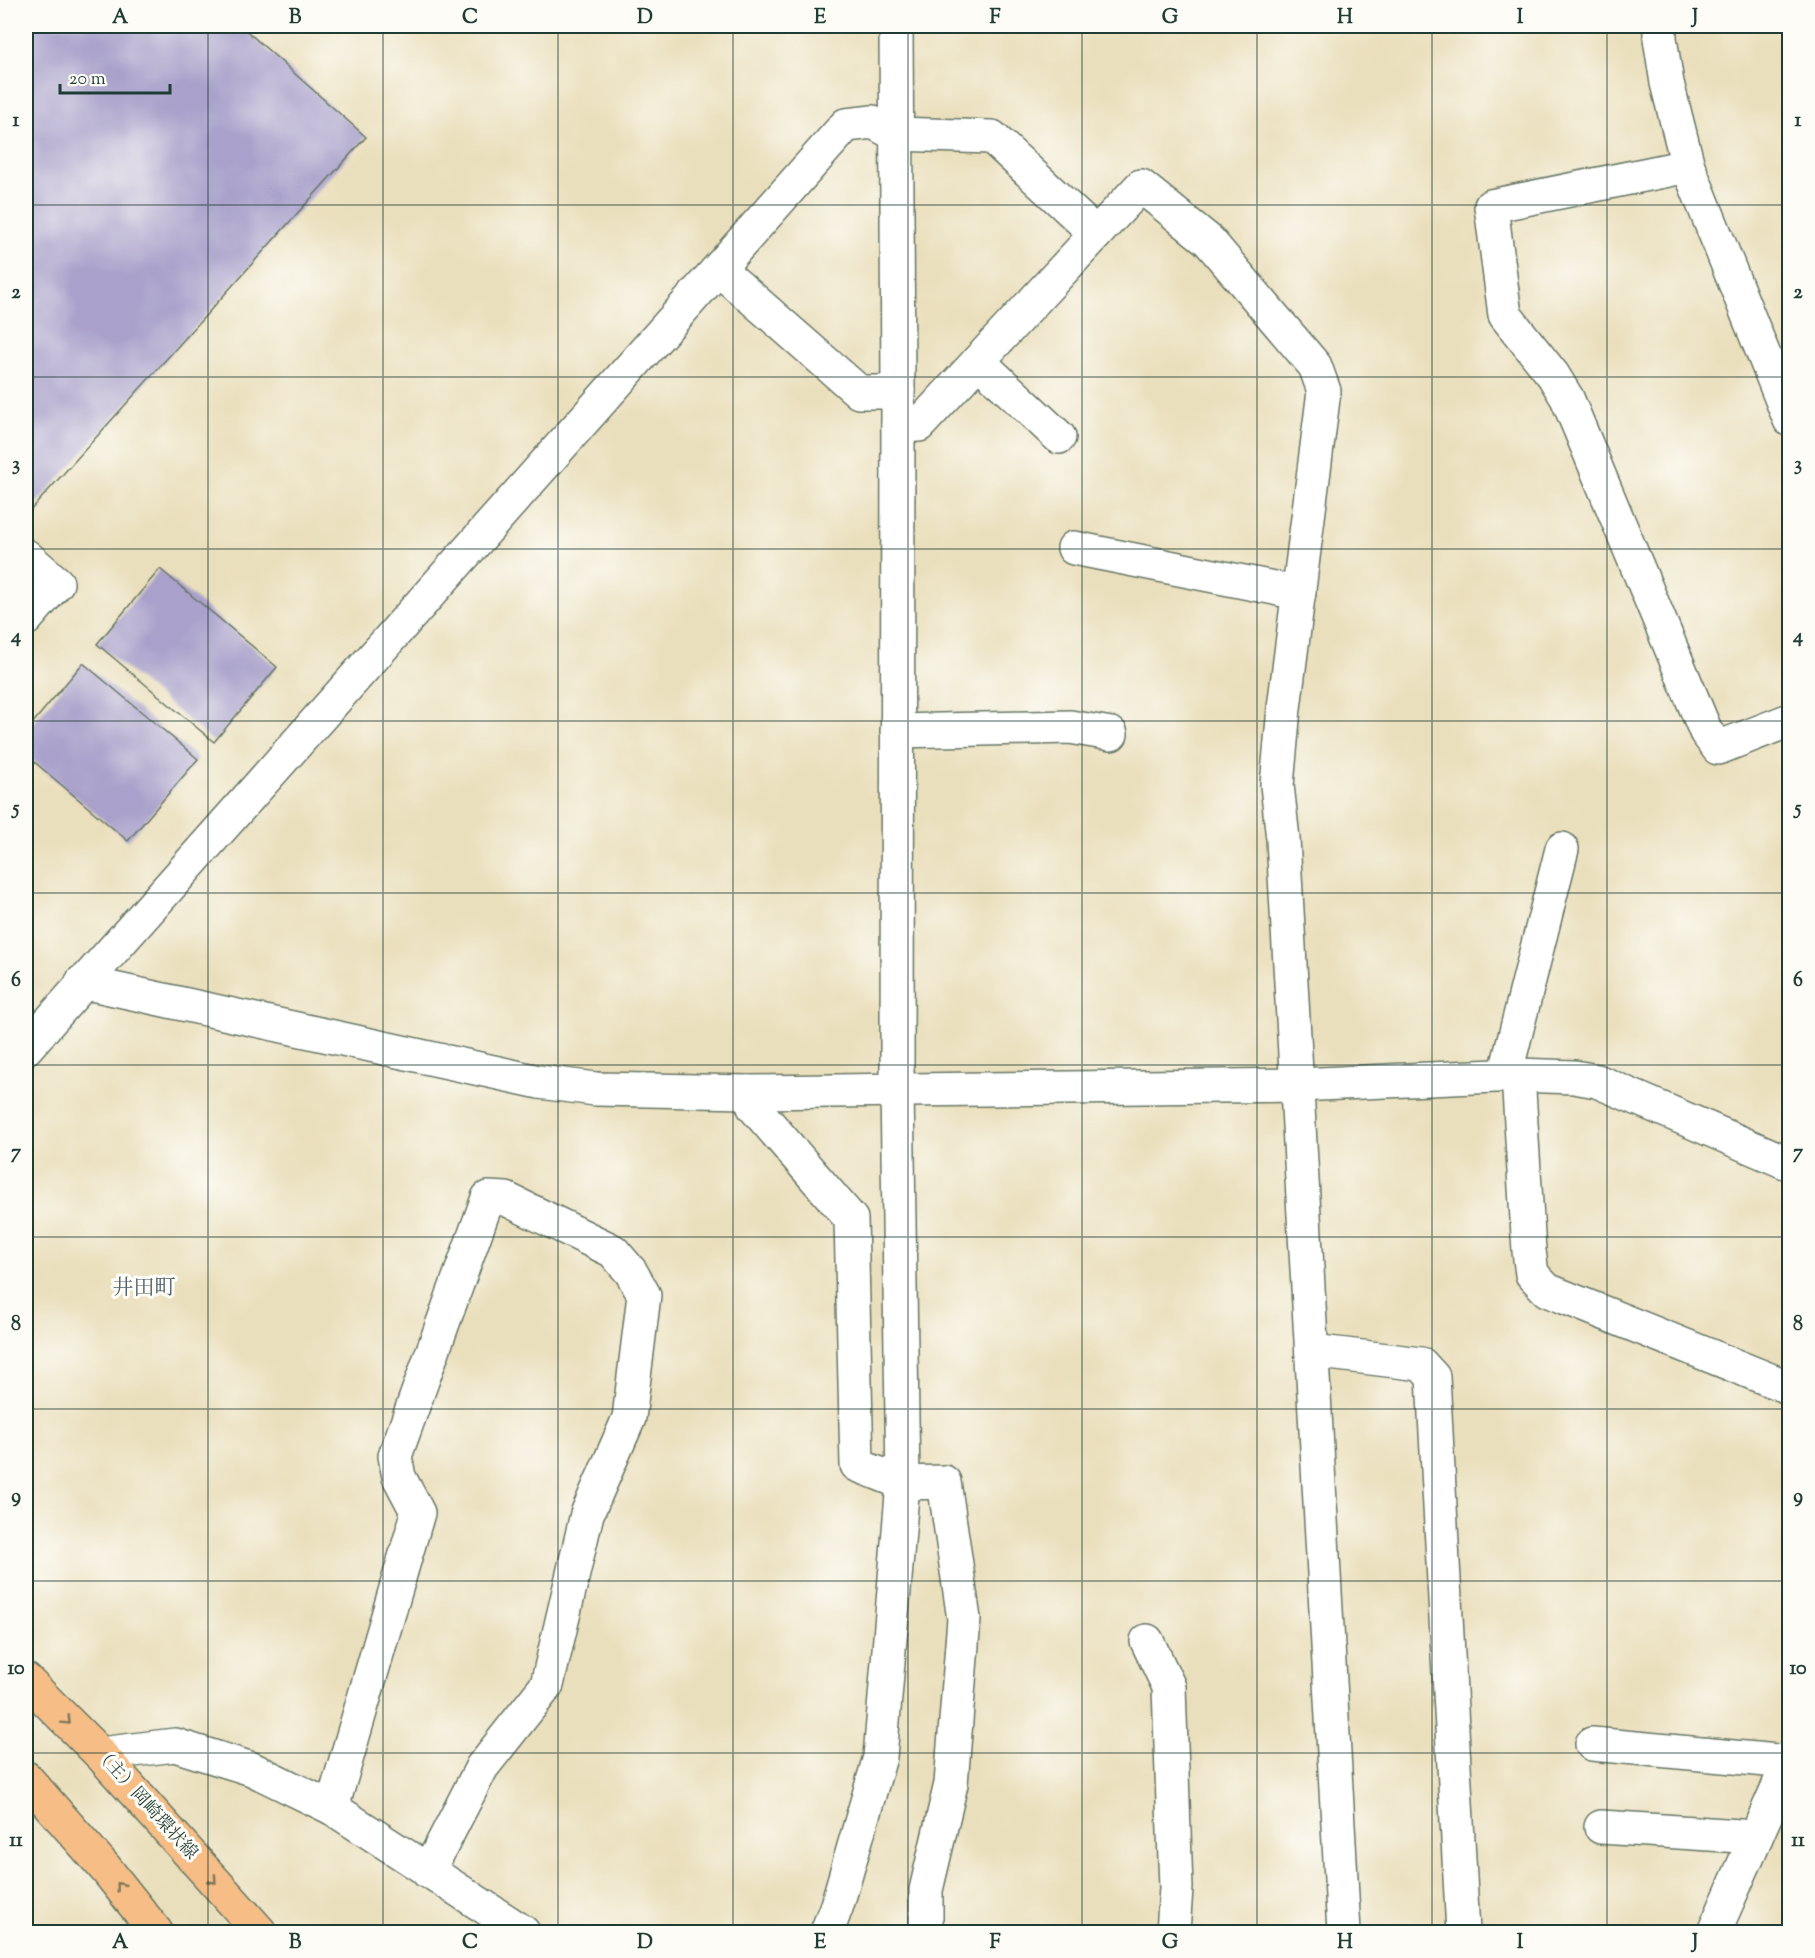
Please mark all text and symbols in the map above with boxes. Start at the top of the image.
text: A [112,4,129,33]
text: B [289,4,302,33]
text: C [462,4,478,33]
text: D [637,4,653,33]
text: E [814,4,827,33]
text: F [989,4,1001,33]
text: G [1162,4,1179,33]
text: H [1337,4,1353,33]
text: I [1517,4,1524,33]
text: J [1690,4,1698,33]
scale bar [60,57,170,95]
text: 20 m [69,67,106,93]
text: 1 [13,107,20,136]
text: 1 [1795,107,1802,136]
text: 2 [11,279,21,308]
text: 2 [1793,279,1803,308]
text: 3 [12,451,20,480]
text: 3 [1794,451,1802,480]
text: 4 [10,623,21,652]
text: 4 [1792,623,1803,652]
text: 5 [11,795,20,824]
text: 5 [1793,795,1802,824]
text: 6 [11,967,21,996]
text: 6 [1793,967,1803,996]
text: 7 [11,1139,22,1168]
text: 7 [1793,1139,1804,1168]
district label: 井田町 [113,1274,176,1304]
text: 8 [11,1311,21,1340]
text: 8 [1793,1311,1803,1340]
text: 9 [11,1483,21,1512]
text: 9 [1793,1483,1803,1512]
text: 10 [7,1655,25,1684]
text: 10 [1789,1655,1807,1684]
one-way arrow [60,1713,71,1724]
street label: （主）岡崎環状線 [87,1742,203,1866]
text: 11 [9,1827,23,1856]
text: 11 [1791,1827,1805,1856]
one-way arrow [206,1873,217,1884]
one-way arrow [116,1882,127,1893]
text: A [112,1929,129,1958]
text: B [289,1929,302,1958]
text: C [462,1929,478,1958]
text: D [637,1929,653,1958]
text: E [814,1929,827,1958]
text: F [989,1929,1001,1958]
text: G [1162,1929,1179,1958]
text: H [1337,1929,1353,1958]
text: I [1517,1929,1524,1958]
text: J [1690,1929,1698,1958]

